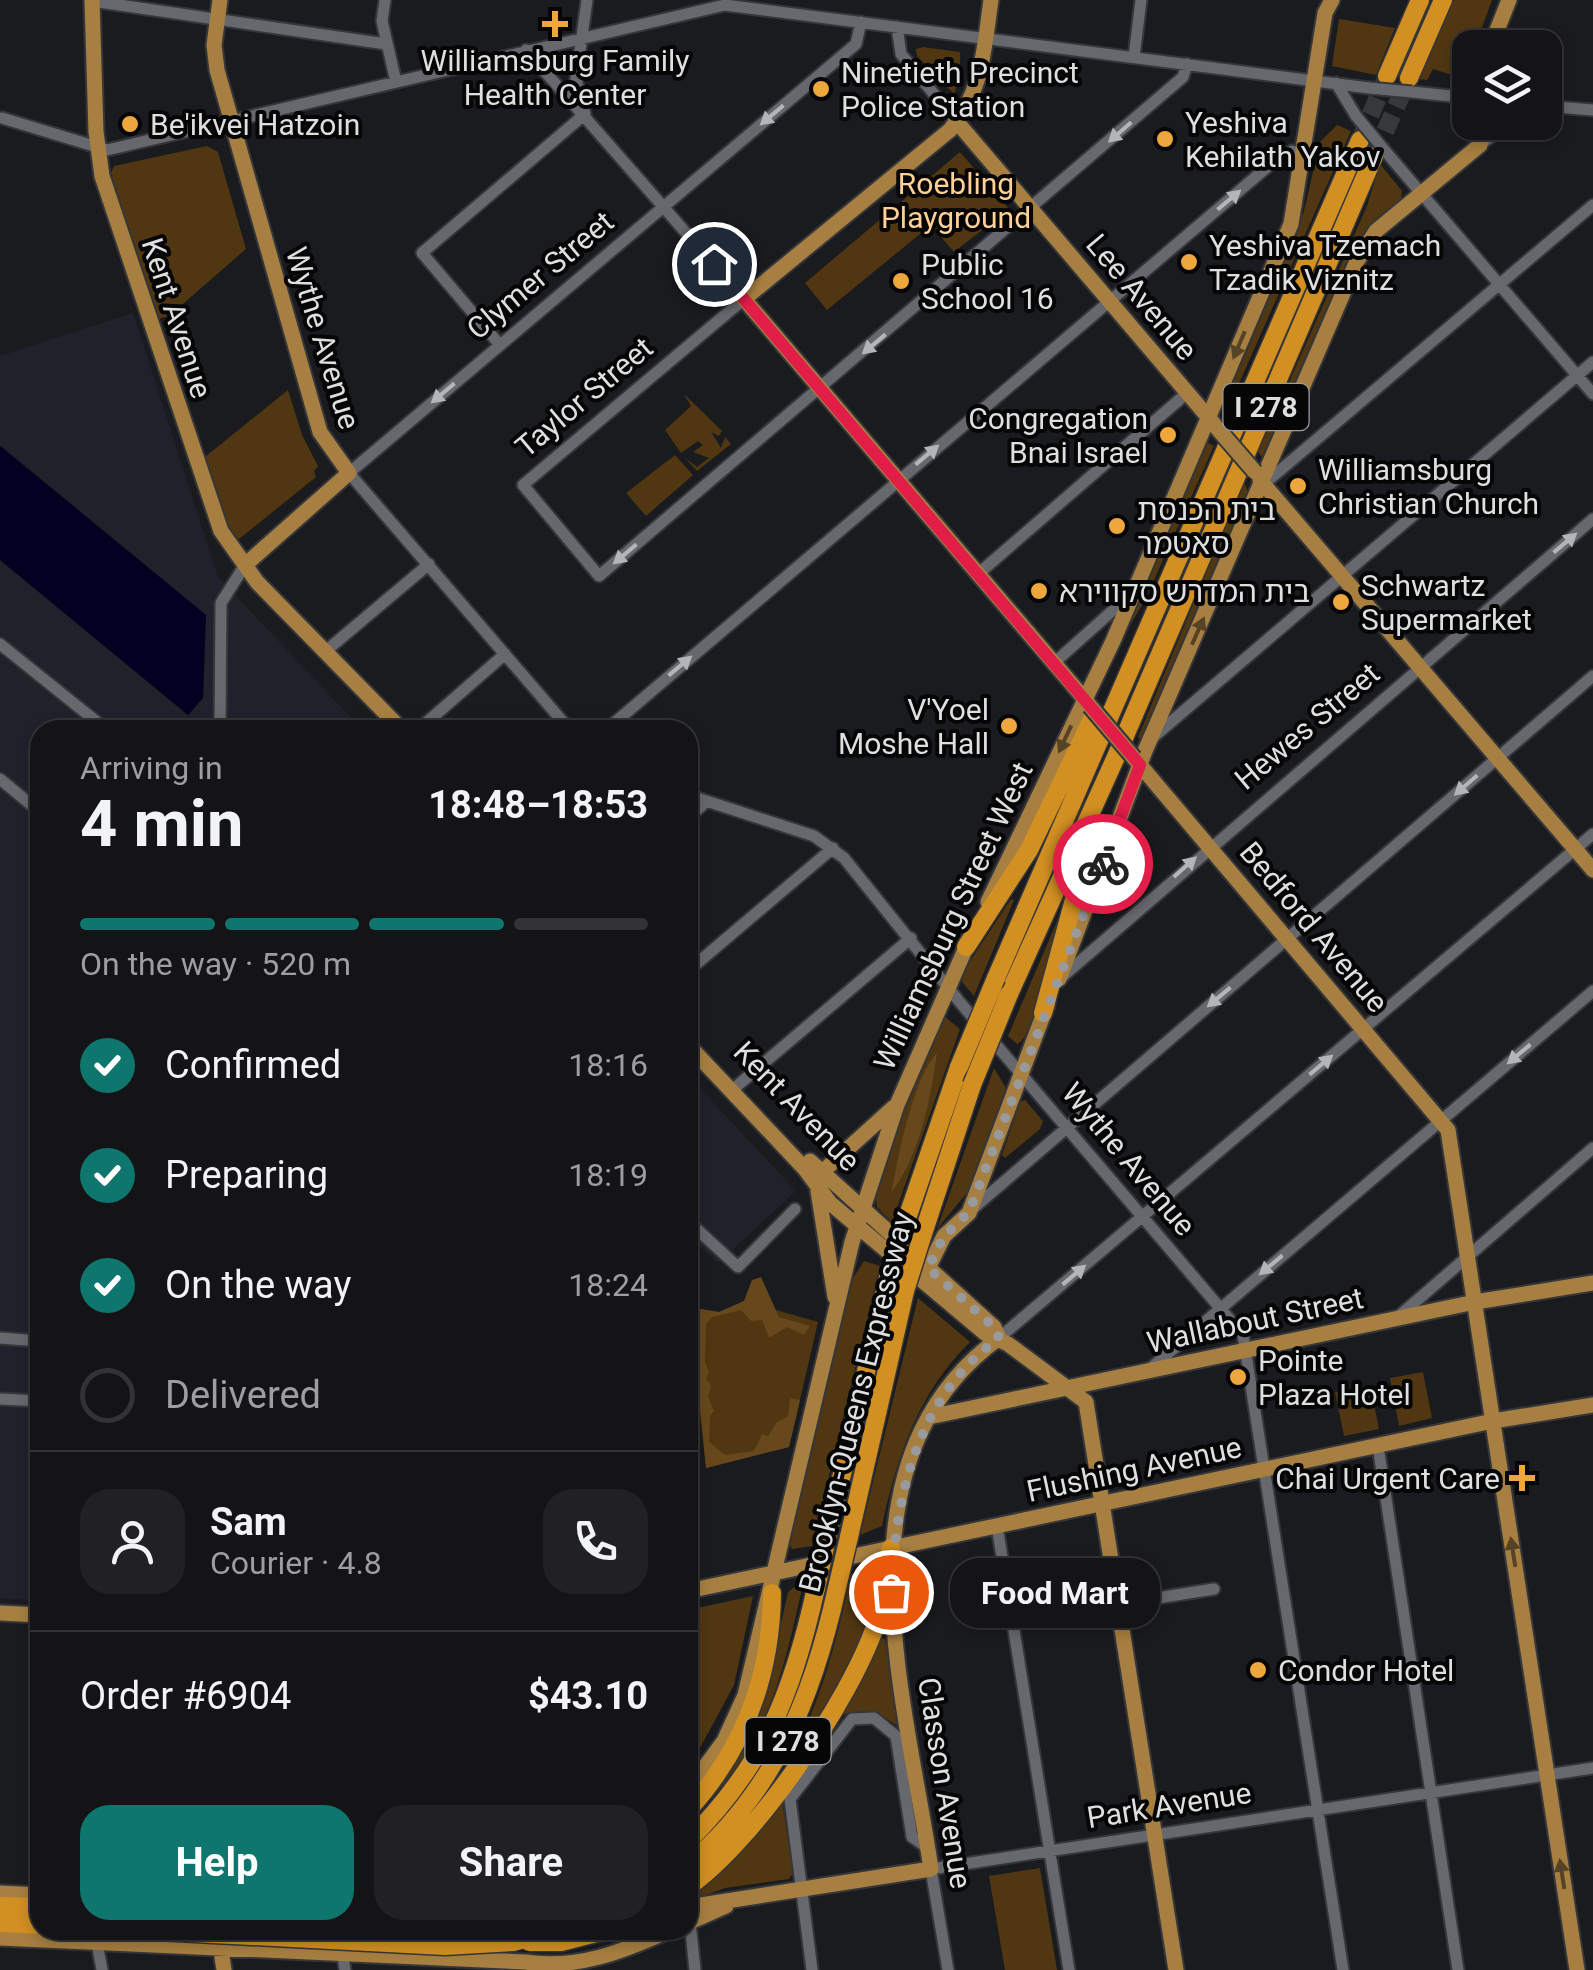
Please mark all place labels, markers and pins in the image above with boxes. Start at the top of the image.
marker: Williamsburg Family Health Center [542,11,568,37]
place label: Williamsburg Family Health Center [421,43,689,112]
place label: Ninetieth Precinct Police Station [841,55,1079,124]
marker: Ninetieth Precinct Police Station [810,78,832,100]
place label: Yeshiva Kehilath Yakov [1185,105,1380,174]
place label: Be'ikvei Hatzoin [150,107,360,142]
marker: Be'ikvei Hatzoin [119,113,141,135]
marker: Yeshiva Kehilath Yakov [1154,128,1176,150]
pin [672,222,757,307]
place label: Yeshiva Tzemach Tzadik Viznitz [1209,228,1441,297]
place label: Public School 16 [921,247,1054,316]
marker: Yeshiva Tzemach Tzadik Viznitz [1178,251,1200,273]
marker: Public School 16 [890,270,912,292]
place label: Congregation Bnai Israel [968,401,1148,470]
marker: Congregation Bnai Israel [1157,424,1179,446]
place label: Williamsburg Christian Church [1318,452,1539,521]
marker: Williamsburg Christian Church [1287,475,1309,497]
place label: בית הכנסת סאטמר [1137,492,1276,561]
marker: בית הכנסת סאטמר [1106,515,1128,537]
place label: Schwartz Supermarket [1361,568,1532,637]
place label: בית המדרש סקווירא [1059,574,1310,609]
marker: בית המדרש סקווירא [1028,580,1050,602]
marker: Schwartz Supermarket [1330,591,1352,613]
place label: V'Yoel Moshe Hall [838,692,989,761]
marker: V'Yoel Moshe Hall [998,715,1020,737]
place label: Pointe Plaza Hotel [1258,1343,1411,1412]
marker: Pointe Plaza Hotel [1227,1366,1249,1388]
place label: Chai Urgent Care [1275,1461,1500,1496]
marker: Chai Urgent Care [1509,1465,1535,1491]
pin [849,1550,934,1635]
callout: Food Mart [951,1557,1161,1627]
place label: Condor Hotel [1278,1653,1454,1688]
marker: Condor Hotel [1247,1659,1269,1681]

